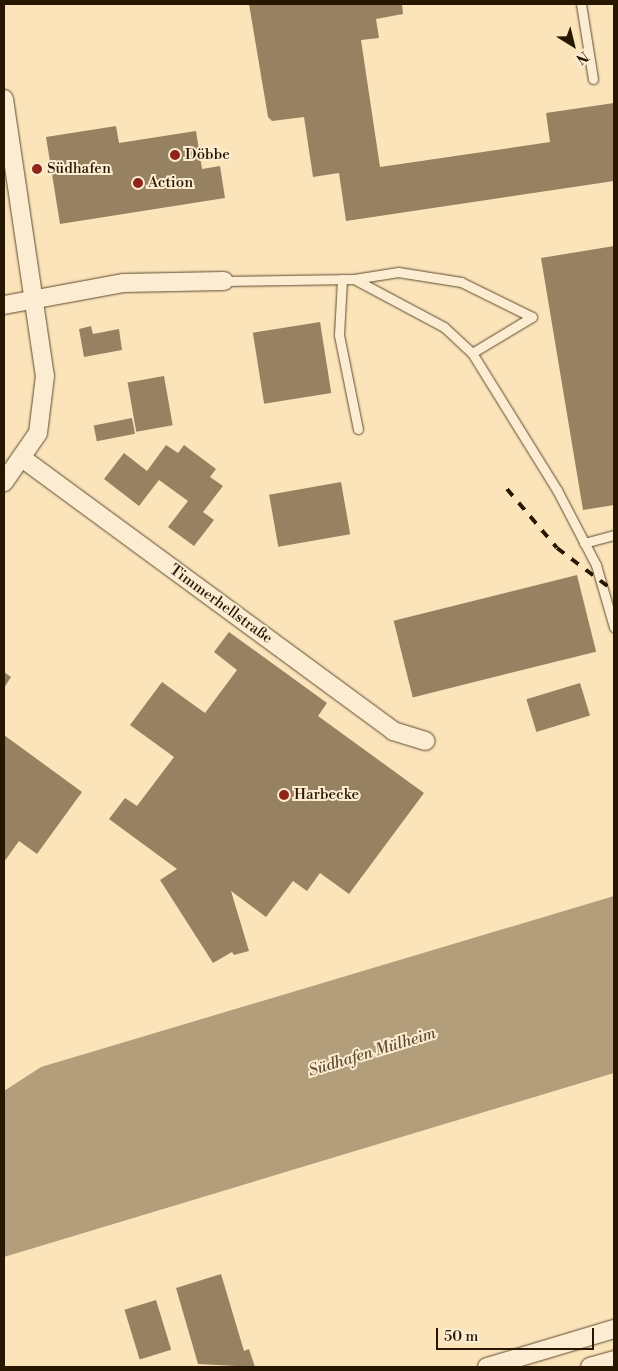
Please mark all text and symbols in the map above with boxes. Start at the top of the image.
north arrow [548,20,598,70]
text: N [572,47,592,68]
place label: Döbbe [185,146,230,164]
marker: Döbbe [169,149,181,161]
place label: Südhafen [47,160,111,178]
marker: Südhafen [31,163,43,175]
place label: Action [148,174,193,192]
marker: Action [132,177,144,189]
street label: Timmerhellstraße [166,561,276,647]
place label: Harbecke [294,786,359,804]
marker: Harbecke [278,789,290,801]
water label: Südhafen Mülheim [306,1023,438,1081]
scale bar [438,1318,596,1350]
text: 50 m [444,1327,478,1346]

